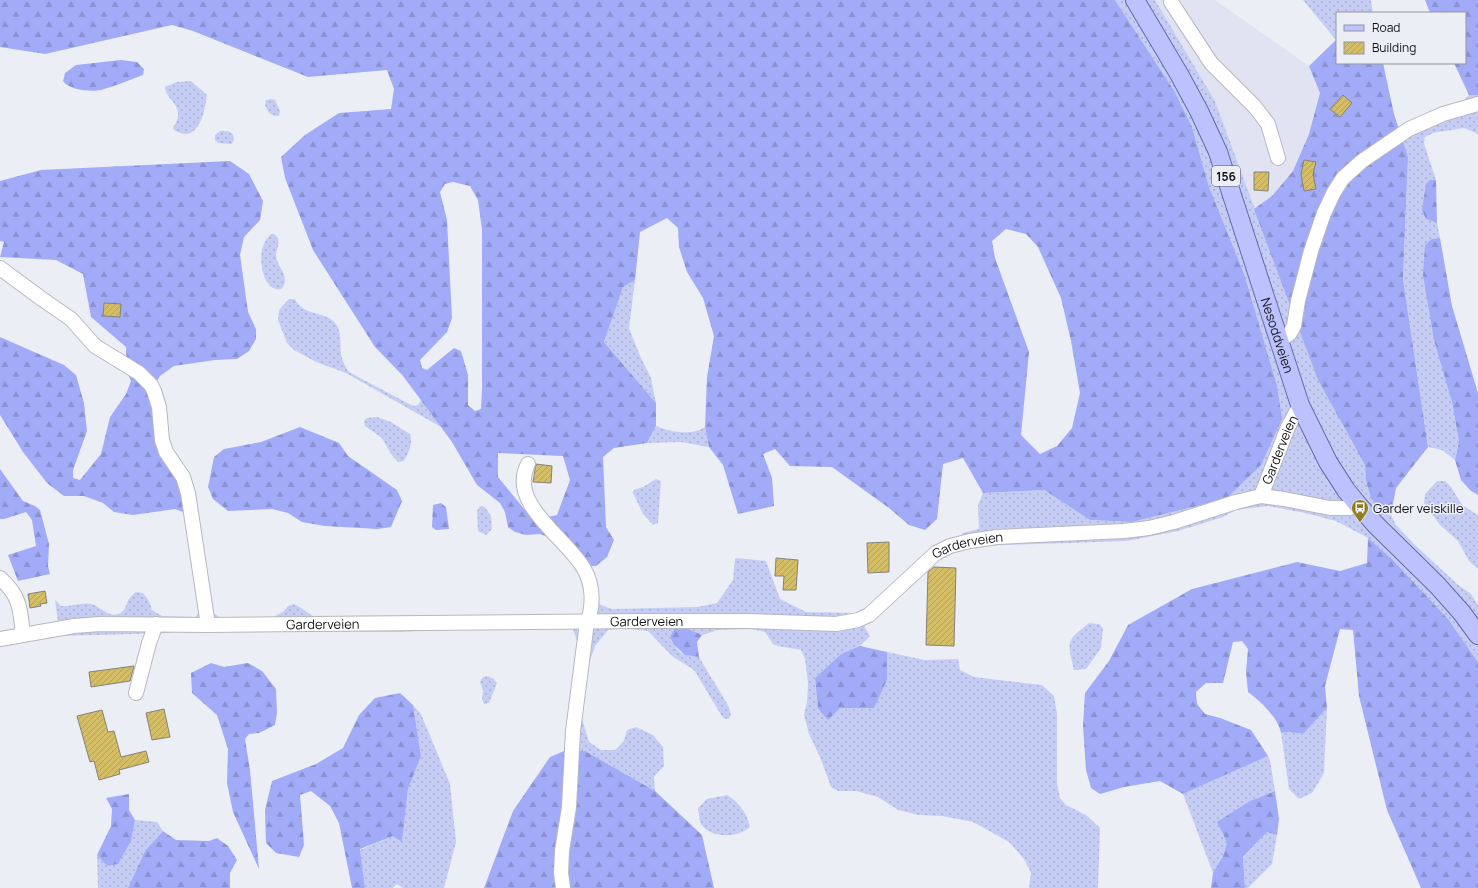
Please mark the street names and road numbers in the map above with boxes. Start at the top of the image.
road number: 156 [1212,166,1240,186]
street label: Nesoddveien [1257,295,1298,375]
street label: Garderveien [1258,412,1302,487]
street label: Garderveien [929,528,1003,563]
street label: Garderveien [610,612,683,630]
street label: Garderveien [286,615,359,633]

